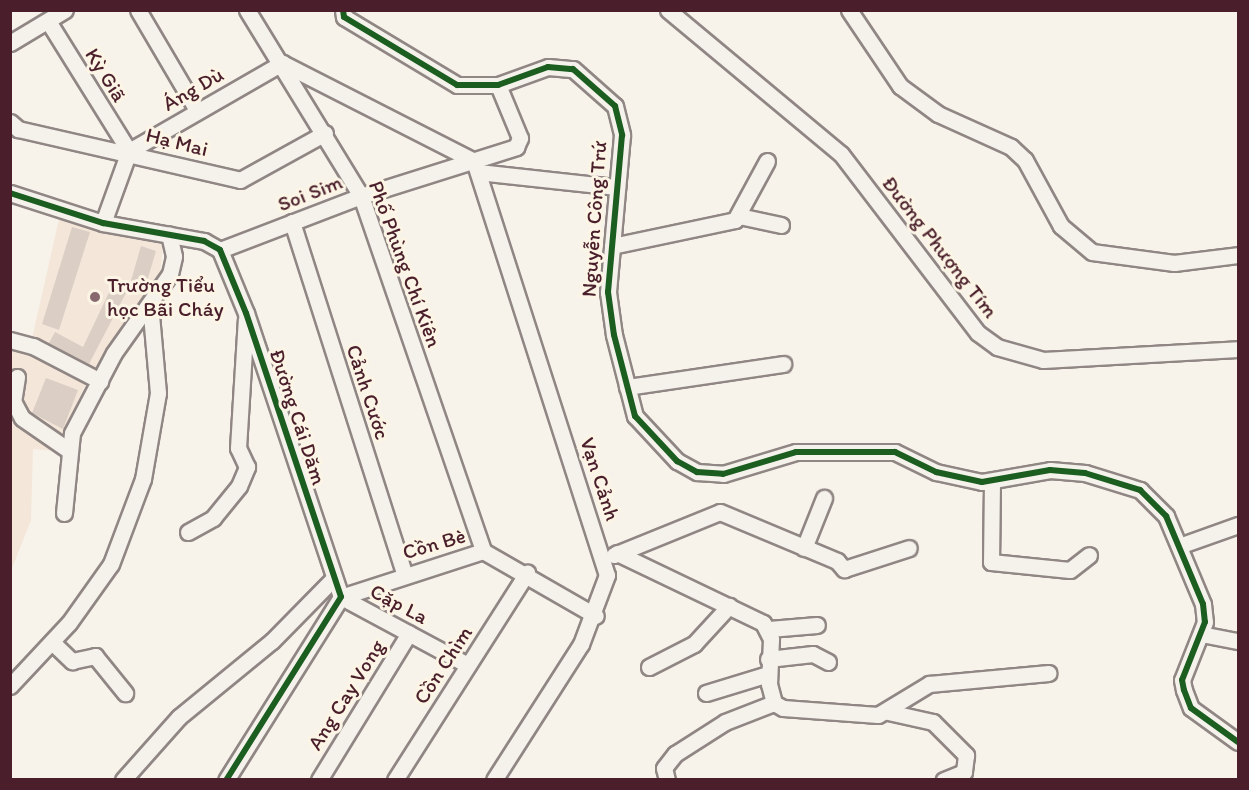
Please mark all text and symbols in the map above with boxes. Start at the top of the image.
street label: Kỳ Giã [80,43,132,107]
street label: Áng Dù [158,62,228,116]
street label: Hạ Mai [143,122,211,162]
street label: Nguyễn Công Trứ [576,141,612,297]
street label: Soi Sim [274,169,346,217]
street label: Đường Phượng Tím [877,171,1003,323]
street label: Phố Phùng Chí Kiên [363,177,447,351]
place label: Trường Tiểu học Bãi Cháy [107,272,224,322]
marker: Trường Tiểu học Bãi Cháy [88,290,102,304]
street label: Cảnh Cước [341,341,395,443]
street label: Đường Cái Dăm [264,346,332,488]
street label: Vạn Cảnh [575,434,625,524]
street label: Cồn Bè [400,523,468,565]
street label: Cặp La [366,578,432,630]
street label: Cồn Chìm [408,621,478,709]
street label: Ang Cay Vong [302,636,390,754]

